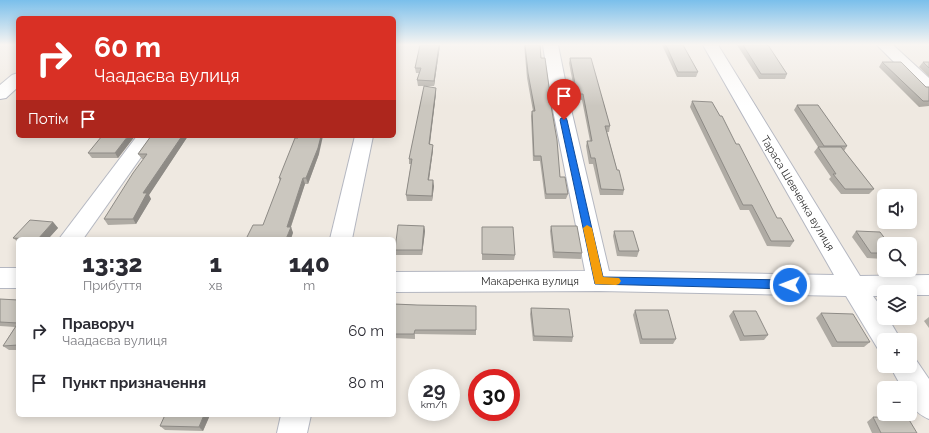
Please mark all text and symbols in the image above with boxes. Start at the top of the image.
text: 60 m [94,31,161,64]
icon: right [28,32,80,84]
text: Чаадаєва вулиця [94,65,240,86]
pin [547,79,581,120]
icon: arrive [553,85,575,107]
icon: arrive [77,108,99,130]
text: Потім [28,110,69,128]
street label: Тараса Шевченка вулиця [758,133,837,253]
map controls [877,189,917,421]
button: sound [877,189,917,229]
button: search [877,237,917,277]
text: 13:32 [82,249,143,278]
text: 1 [209,249,222,278]
text: 140 [289,249,330,278]
position arrow [769,264,811,306]
street label: Макаренка вулиця [481,275,579,288]
text: Прибуття [83,278,142,293]
text: хв [209,278,222,293]
text: m [303,278,315,293]
button: layers [877,285,917,325]
text: Праворуч [62,315,134,333]
icon: right [28,320,50,342]
text: 60 m [348,322,384,340]
text: Чаадаєва вулиця [62,333,167,348]
button: + [877,333,917,373]
speed limit sign: 30 [468,369,520,421]
icon: arrive [28,372,50,394]
text: Пункт призначення [62,374,206,392]
text: 80 m [348,374,384,392]
text: 29 [422,378,446,402]
button: − [877,381,917,421]
text: km/h [421,399,447,410]

